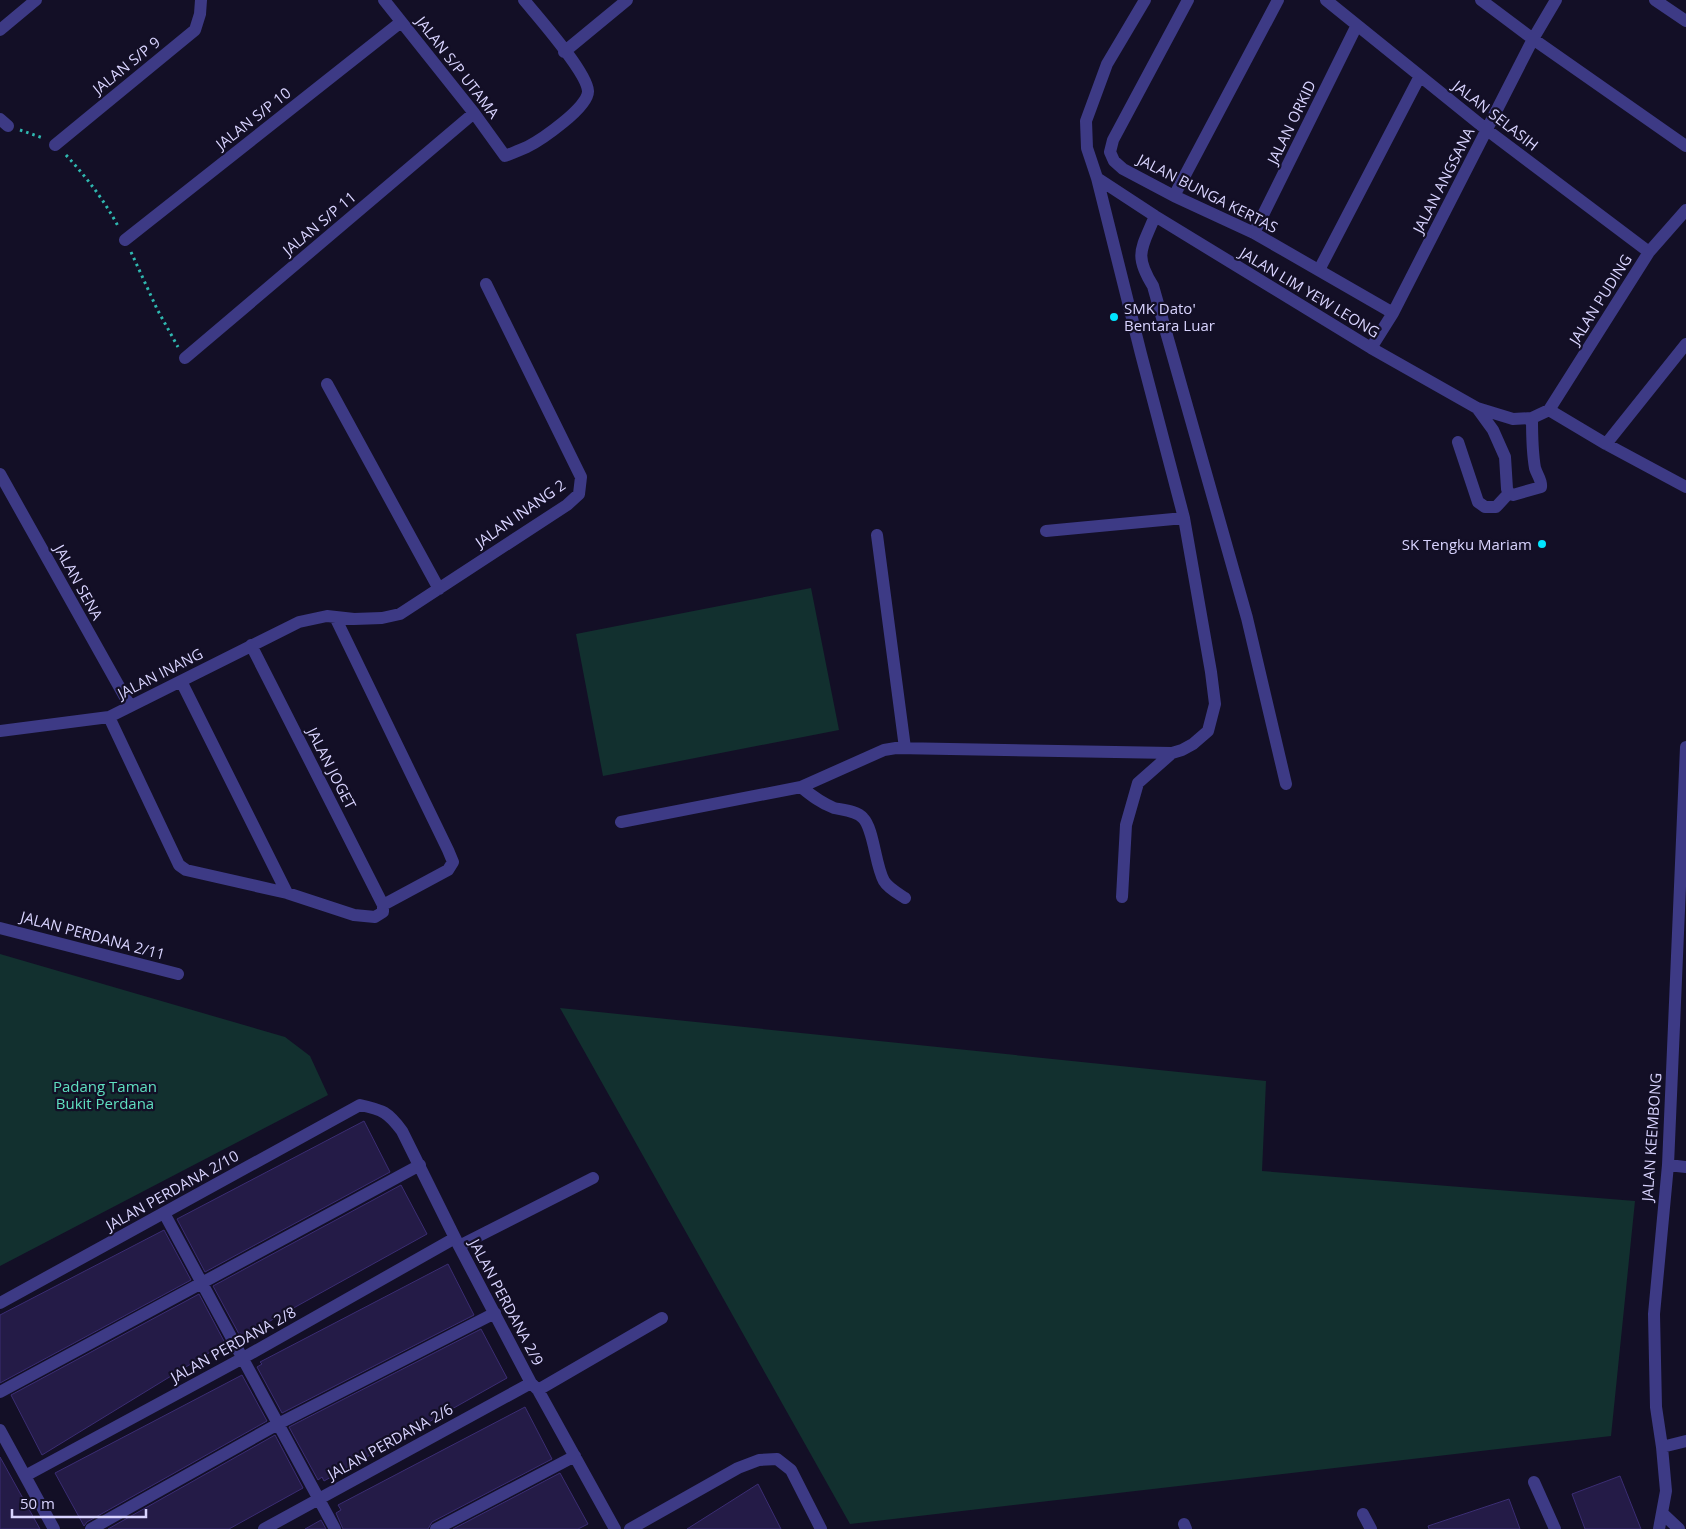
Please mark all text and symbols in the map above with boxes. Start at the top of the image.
street label: JALAN S/P UTAMA [411,10,504,123]
street label: JALAN S/P 9 [87,32,164,100]
street label: JALAN SELASIH [1448,74,1543,155]
street label: JALAN ORKID [1261,77,1320,169]
street label: JALAN S/P 10 [210,82,295,155]
street label: JALAN ANGSANA [1407,123,1479,238]
street label: JALAN BUNGA KERTAS [1133,148,1282,237]
street label: JALAN S/P 11 [277,186,360,261]
street label: JALAN LIM YEW LEONG [1235,241,1384,342]
street label: JALAN PUDING [1563,250,1636,350]
place label: SMK Dato' Bentara Luar [1124,298,1215,335]
marker: SMK Dato' Bentara Luar [1108,311,1120,323]
street label: JALAN INANG 2 [469,475,569,553]
place label: SK Tengku Mariam [1402,534,1532,554]
marker: SK Tengku Mariam [1536,538,1548,550]
street label: JALAN SENA [49,539,108,624]
street label: JALAN INANG [112,643,206,704]
street label: JALAN JOGET [302,722,361,813]
street label: JALAN PERDANA 2/11 [17,906,168,964]
street label: JALAN KEEMBONG [1636,1072,1665,1204]
park label: Padang Taman Bukit Perdana [53,1076,157,1113]
street label: JALAN PERDANA 2/10 [100,1145,242,1236]
street label: JALAN PERDANA 2/9 [464,1234,549,1369]
street label: JALAN PERDANA 2/8 [165,1301,299,1388]
street label: JALAN PERDANA 2/6 [322,1398,456,1485]
scale bar [12,1486,146,1518]
text: 50 m [20,1493,55,1513]

